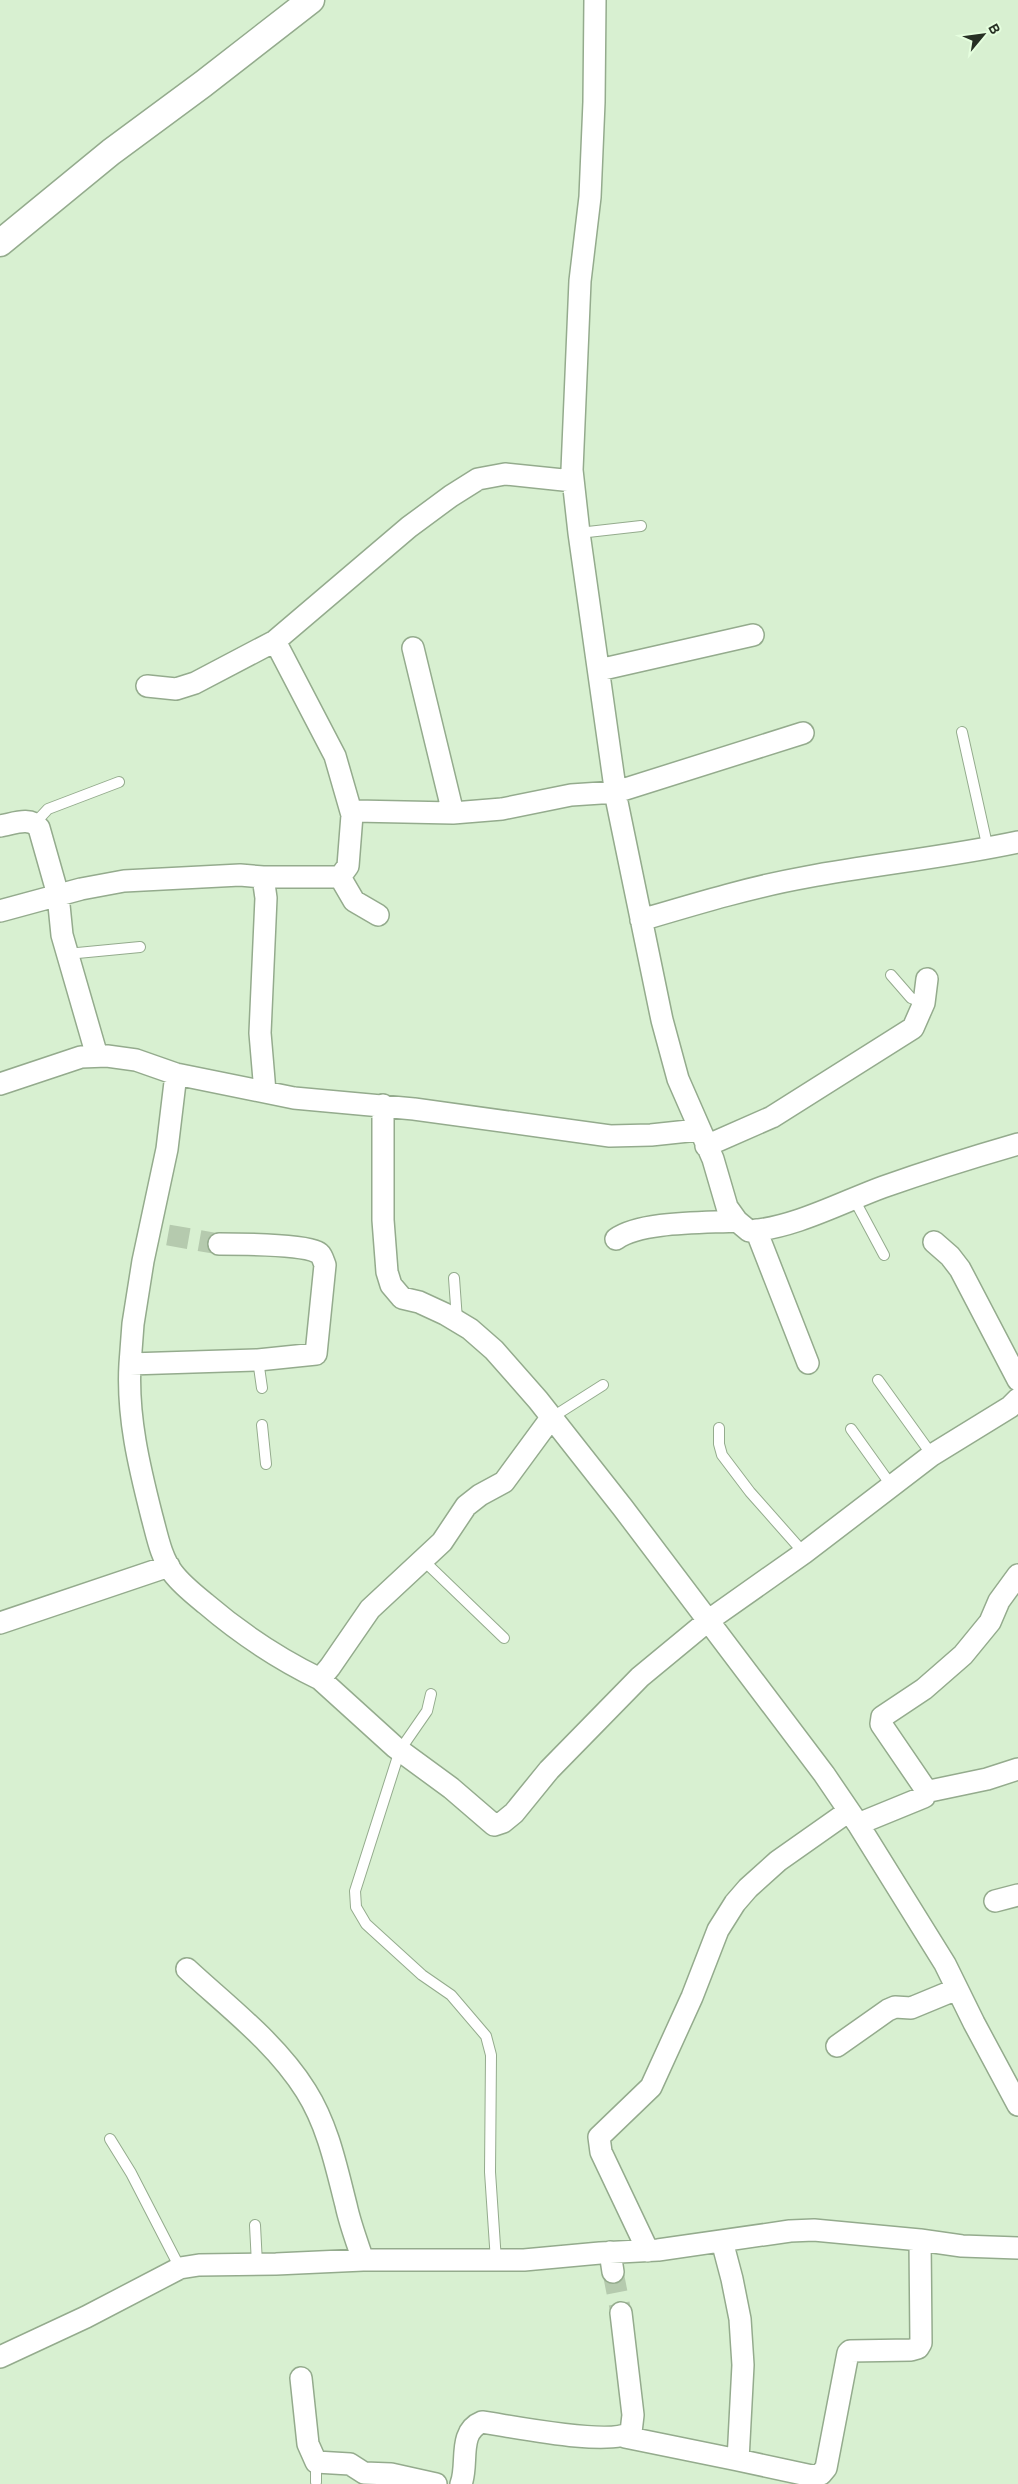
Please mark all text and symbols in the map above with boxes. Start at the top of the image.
north arrow [958,10,1008,60]
text: B [983,21,1003,38]

